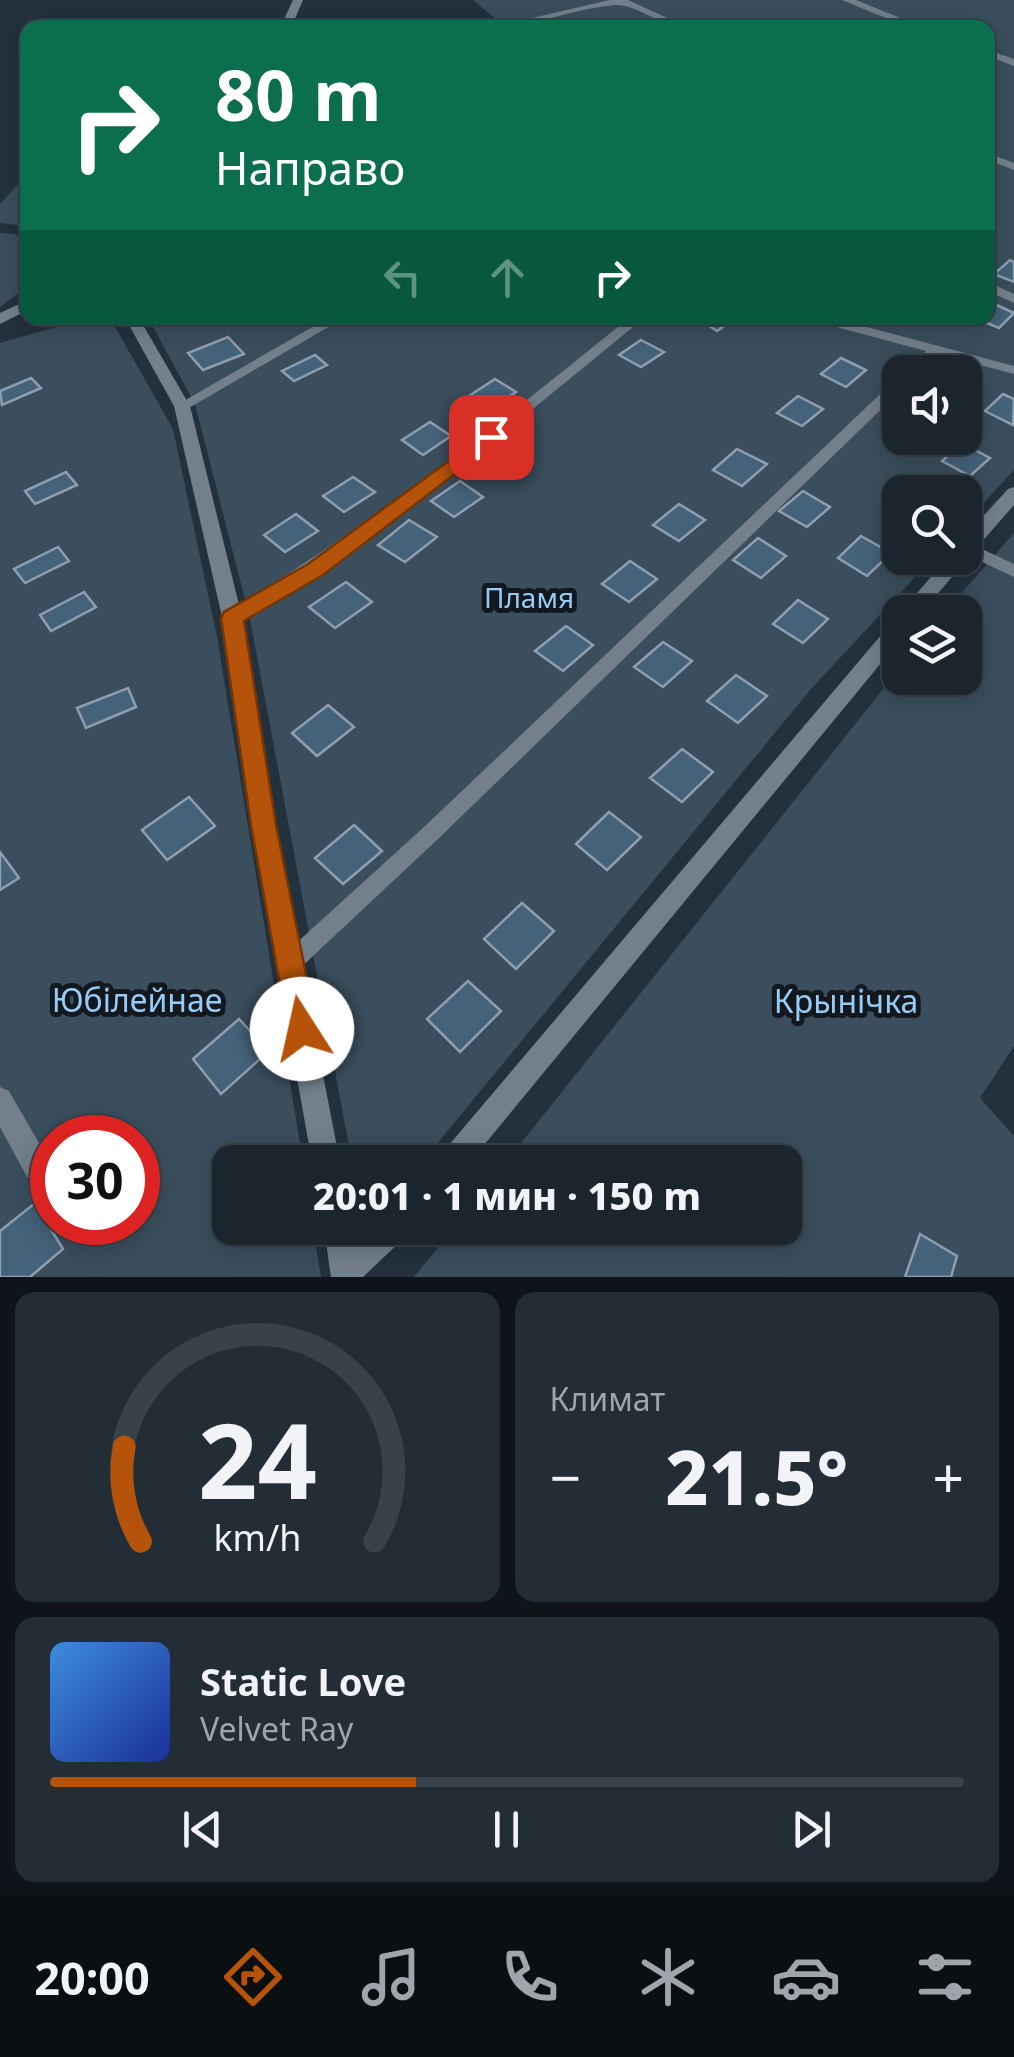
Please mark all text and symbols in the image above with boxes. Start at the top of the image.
text: 80 m [215,46,382,142]
icon: right [50,60,180,190]
text: Направо [215,137,405,198]
icon: left [375,250,430,305]
icon: ahead [480,250,535,305]
icon: right [585,250,640,305]
map controls [882,355,982,695]
button: sound [882,355,982,455]
pin [449,395,534,480]
icon: arrive [464,410,519,465]
button: search [882,475,982,575]
park label: Пламя [484,578,574,616]
button: layers [882,595,982,695]
position arrow [250,977,354,1081]
park label: Юбілейнае [52,978,222,1021]
park label: Крынічка [774,979,918,1022]
speed limit sign: 30 [30,1115,160,1245]
text: 20:01 · 1 мин · 150 m [313,1169,701,1221]
text: Климат [550,1377,665,1420]
text: 24 [198,1388,317,1529]
text: 21.5° [665,1425,848,1527]
text: − [550,1439,581,1514]
text: + [933,1439,964,1514]
text: km/h [213,1513,301,1561]
text: Static Love [200,1655,406,1707]
text: Velvet Ray [200,1707,353,1750]
icon: previous [175,1802,230,1857]
icon: pause [479,1802,534,1857]
icon: next [784,1802,839,1857]
icon: directions [218,1942,288,2012]
icon: music [356,1942,426,2012]
icon: phone [495,1942,565,2012]
icon: climate [633,1942,703,2012]
icon: car [771,1942,841,2012]
icon: filters [910,1942,980,2012]
text: 20:00 [34,1947,150,2008]

